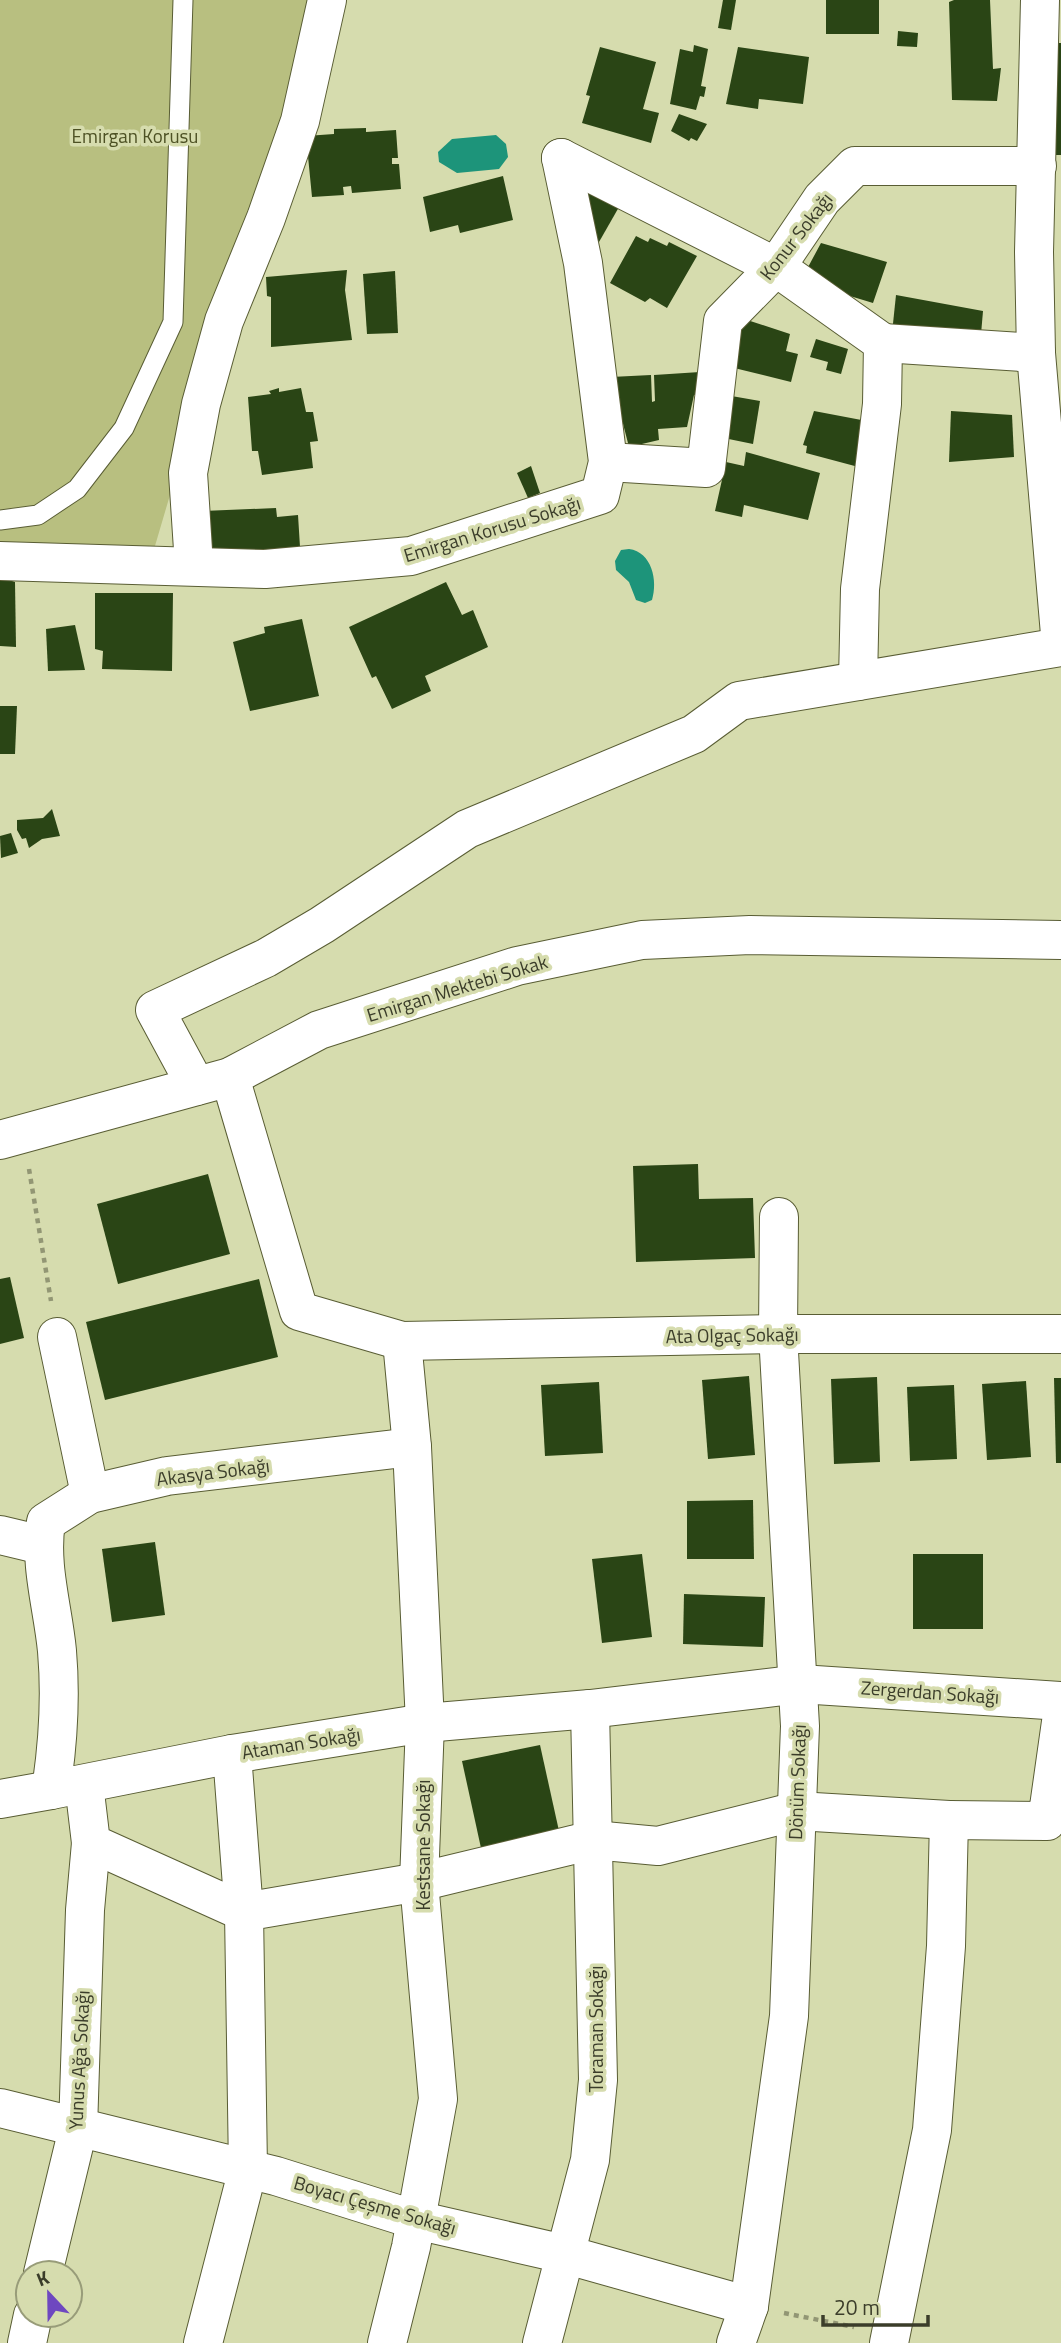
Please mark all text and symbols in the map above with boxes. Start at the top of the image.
park label: Emirgan Korusu [72,121,198,150]
street label: Konur Sokağı [752,186,839,286]
street label: Emirgan Korusu Sokağı [400,488,584,569]
street label: Emirgan Mektebi Sokak [363,946,551,1029]
street label: Ata Olgaç Sokağı [665,1319,799,1350]
street label: Akasya Sokağı [155,1450,271,1493]
street label: Zergerdan Sokağı [860,1672,1000,1711]
street label: Ataman Sokağı [239,1719,362,1766]
street label: Dönüm Sokağı [780,1724,813,1840]
street label: Kestsane Sokağı [408,1780,437,1910]
street label: Toraman Sokağı [581,1966,610,2093]
street label: Yunus Ağa Sokağı [60,1989,97,2131]
street label: Boyacı Çeşme Sokağı [291,2167,460,2242]
north arrow [14,2259,84,2329]
text: K [32,2262,53,2293]
scale bar [823,2284,928,2328]
text: 20 m [834,2291,880,2323]

